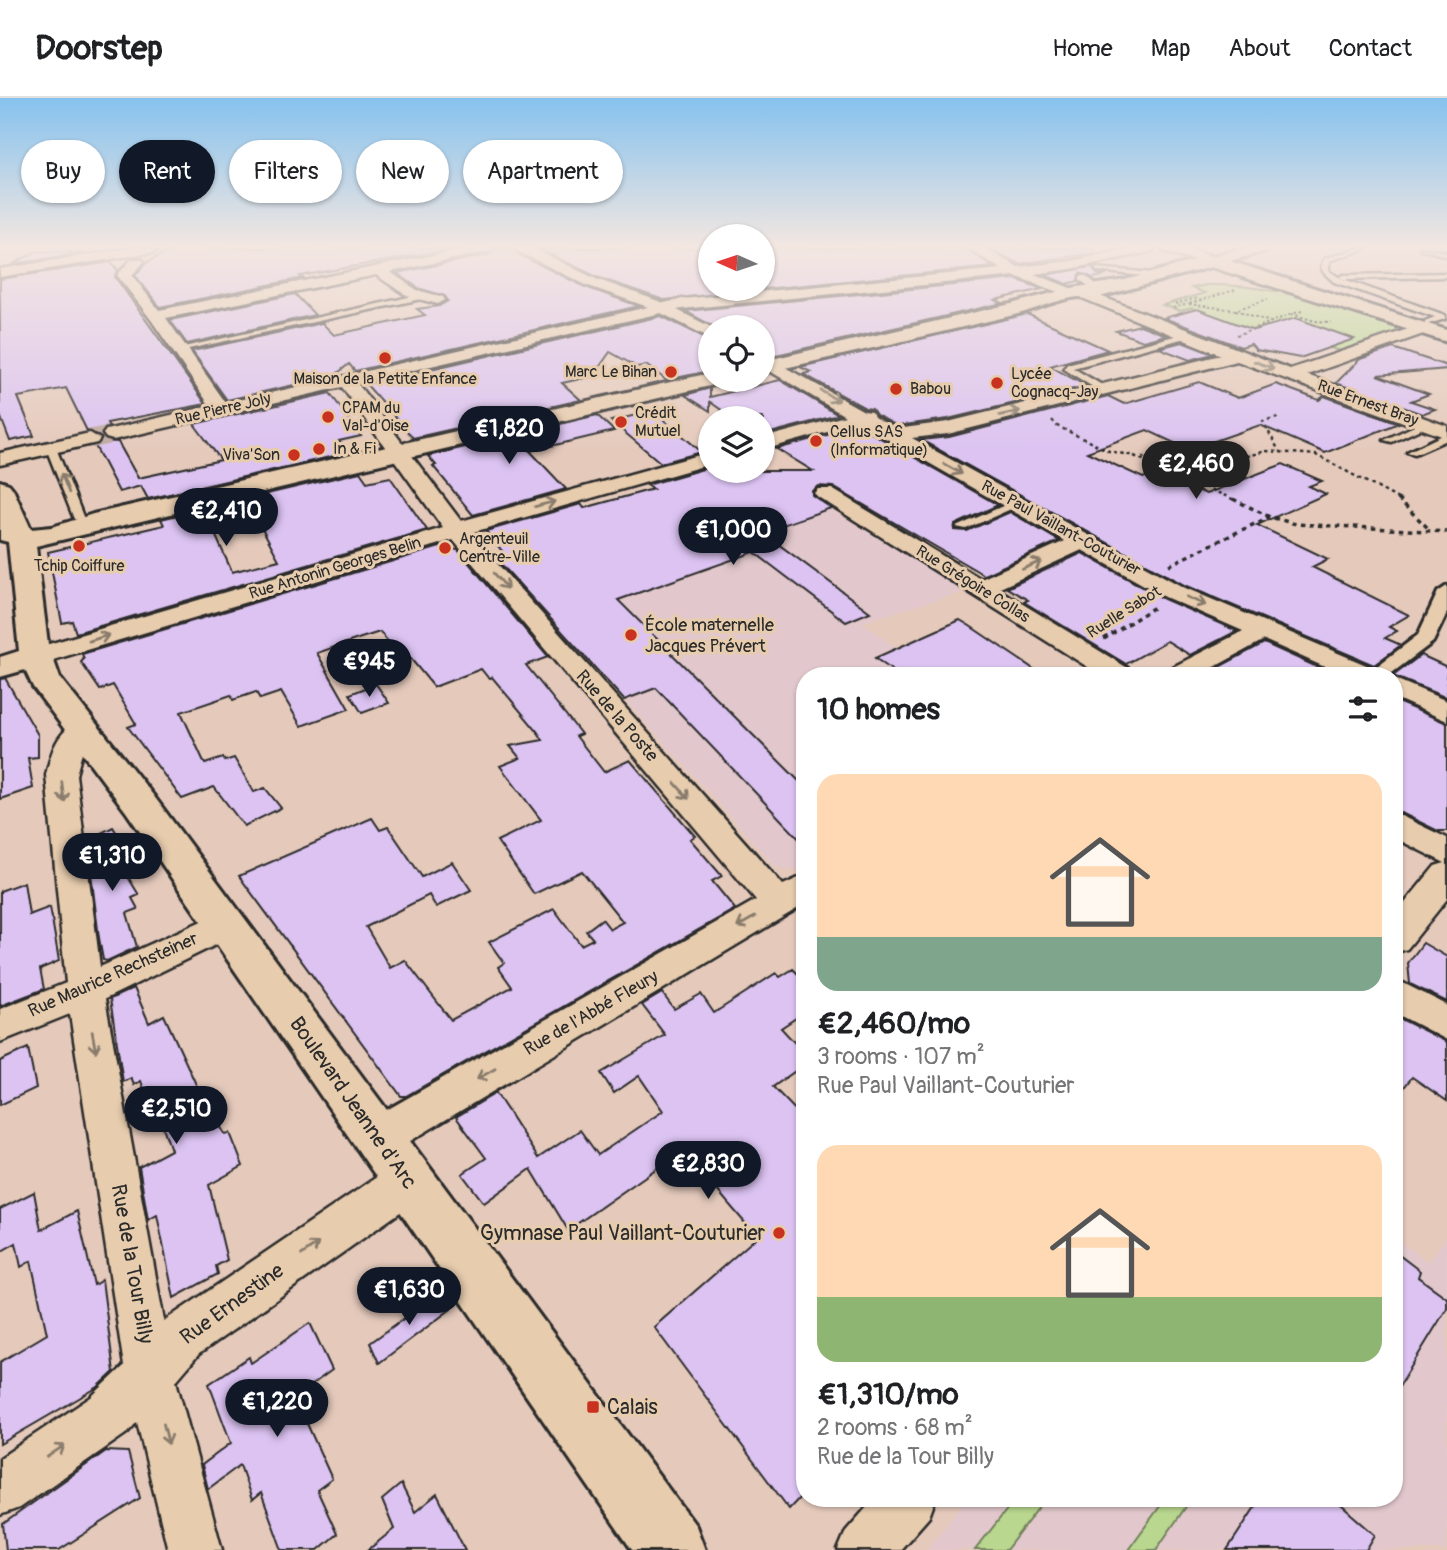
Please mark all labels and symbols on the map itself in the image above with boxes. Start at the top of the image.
north arrow [698,224,775,301]
marker: Maison de la Petite Enfance [377,350,393,366]
one-way arrow [1253,360,1274,373]
place label: Marc Le Bihan [565,362,657,382]
marker: Marc Le Bihan [663,364,679,380]
place label: Lycée Cognacq-Jay [1011,364,1099,402]
place label: Maison de la Petite Enfance [293,369,477,389]
marker: Lycée Cognacq-Jay [989,375,1005,391]
street label: Rue Ernest Bray [1315,376,1421,431]
place label: Babou [910,379,951,399]
marker: Babou [888,381,904,397]
street label: Rue Pierre Joly [173,388,273,430]
one-way arrow [819,389,839,403]
place label: CPAM du Val-d'Oise [342,398,409,436]
place label: Crédit Mutuel [635,403,681,441]
pin: €1,820 [452,406,566,466]
one-way arrow [998,406,1020,419]
marker: CPAM du Val-d'Oise [320,409,336,425]
marker: Crédit Mutuel [613,414,629,430]
place label: Cellus SAS (Informatique) [830,422,928,460]
marker: Cellus SAS (Informatique) [808,433,824,449]
place label: In & Fi [333,439,376,459]
marker: In & Fi [311,441,327,457]
pin: €2,460 [1139,442,1253,501]
place label: Viva'Son [222,445,280,465]
marker: Viva'Son [286,447,302,463]
one-way arrow [942,463,963,476]
one-way arrow [57,473,70,494]
street label: Rue Paul Vaillant-Couturier [978,476,1144,580]
pin: €2,410 [169,489,283,548]
one-way arrow [534,496,556,509]
pin: €1,000 [676,508,790,567]
place label: Argenteuil Centre-Ville [459,529,540,567]
street label: Rue Antonin Georges Belin [247,532,423,604]
marker: Tchip Coiffure [71,538,87,554]
marker: Argenteuil Centre-Ville [437,540,453,556]
street label: Rue Grégoire Collas [912,541,1034,627]
place label: Tchip Coiffure [34,556,124,576]
one-way arrow [1021,558,1042,571]
one-way arrow [493,572,509,590]
street label: Ruelle Sabot [1083,581,1165,643]
one-way arrow [1185,596,1206,609]
place label: École maternelle Jacques Prévert [645,614,774,658]
marker: École maternelle Jacques Prévert [623,627,639,643]
one-way arrow [88,631,110,644]
pin: €945 [328,640,410,699]
street label: Rue de la Poste [571,665,663,767]
one-way arrow [56,780,69,803]
one-way arrow [674,781,690,799]
pin: €1,310 [55,834,169,893]
one-way arrow [736,915,756,929]
street label: Rue Maurice Rechsteiner [25,927,202,1023]
street label: Rue de l'Abbé Fleury [519,965,663,1061]
street label: Boulevard Jeanne d'Arc [283,1011,423,1195]
one-way arrow [88,1030,101,1053]
one-way arrow [477,1068,497,1082]
pin: €2,510 [119,1086,233,1146]
pin: €2,830 [651,1142,765,1201]
street label: Rue de la Tour Billy [105,1182,159,1346]
place label: Gymnase Paul Vaillant-Couturier [480,1220,766,1247]
marker: Gymnase Paul Vaillant-Couturier [771,1225,787,1241]
one-way arrow [299,1242,319,1256]
street label: Rue Ernestine [175,1257,290,1351]
pin: €1,630 [352,1268,466,1327]
pin: €1,220 [220,1380,334,1439]
place label: Calais [607,1394,658,1421]
marker: Calais [585,1399,601,1415]
one-way arrow [160,1422,173,1445]
one-way arrow [46,1443,66,1457]

